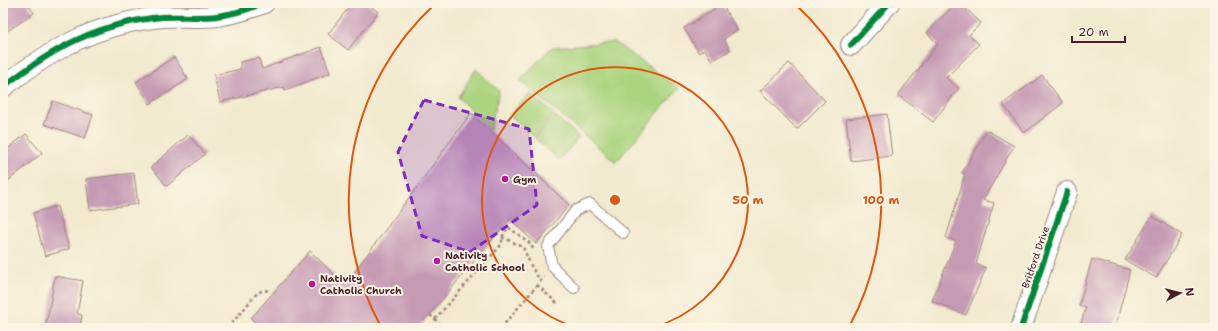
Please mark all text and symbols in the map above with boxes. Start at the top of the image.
scale bar [1072,18,1125,44]
text: 20 m [1078,24,1109,40]
place label: Gym [513,173,536,186]
marker: Gym [500,174,510,184]
text: 50 m [733,192,764,208]
text: 100 m [863,192,900,208]
centre of rings [608,193,622,207]
street label: Britford Drive [1019,224,1052,290]
place label: Nativity Catholic School [445,249,525,274]
marker: Nativity Catholic School [432,256,442,266]
place label: Nativity Catholic Church [320,272,402,297]
north arrow [1160,273,1200,313]
marker: Nativity Catholic Church [307,279,317,289]
text: N [1181,287,1197,297]

